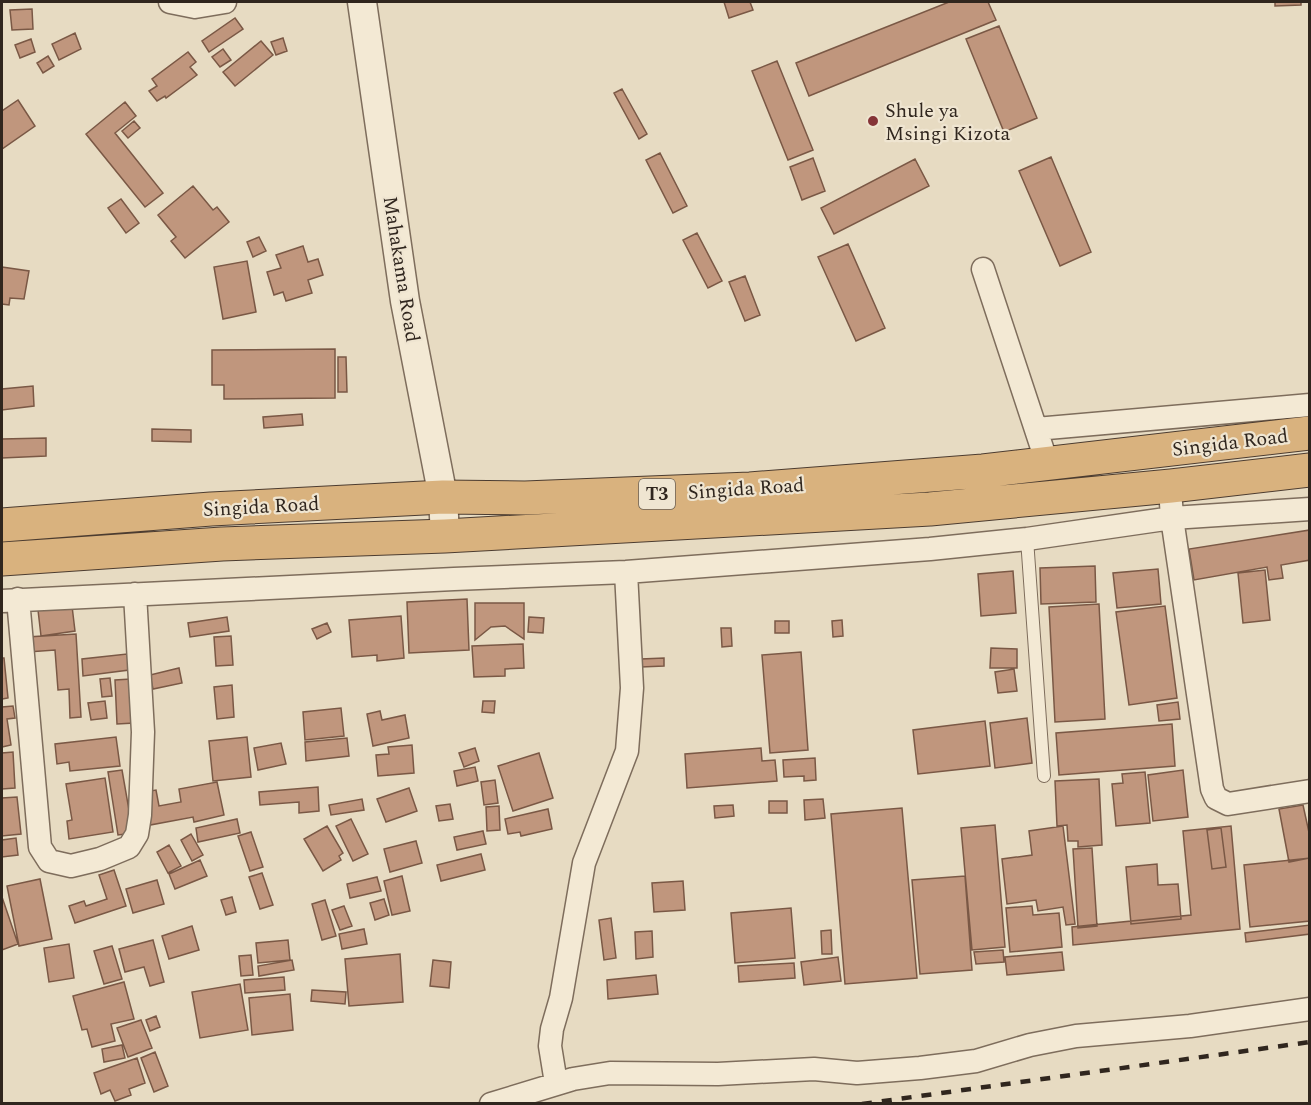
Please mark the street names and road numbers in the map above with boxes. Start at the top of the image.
street label: Mahakama Road [375,194,427,344]
street label: Singida Road [1170,421,1290,465]
street label: Singida Road [687,470,805,508]
road number: T3 [639,479,675,509]
street label: Singida Road [202,489,320,525]

